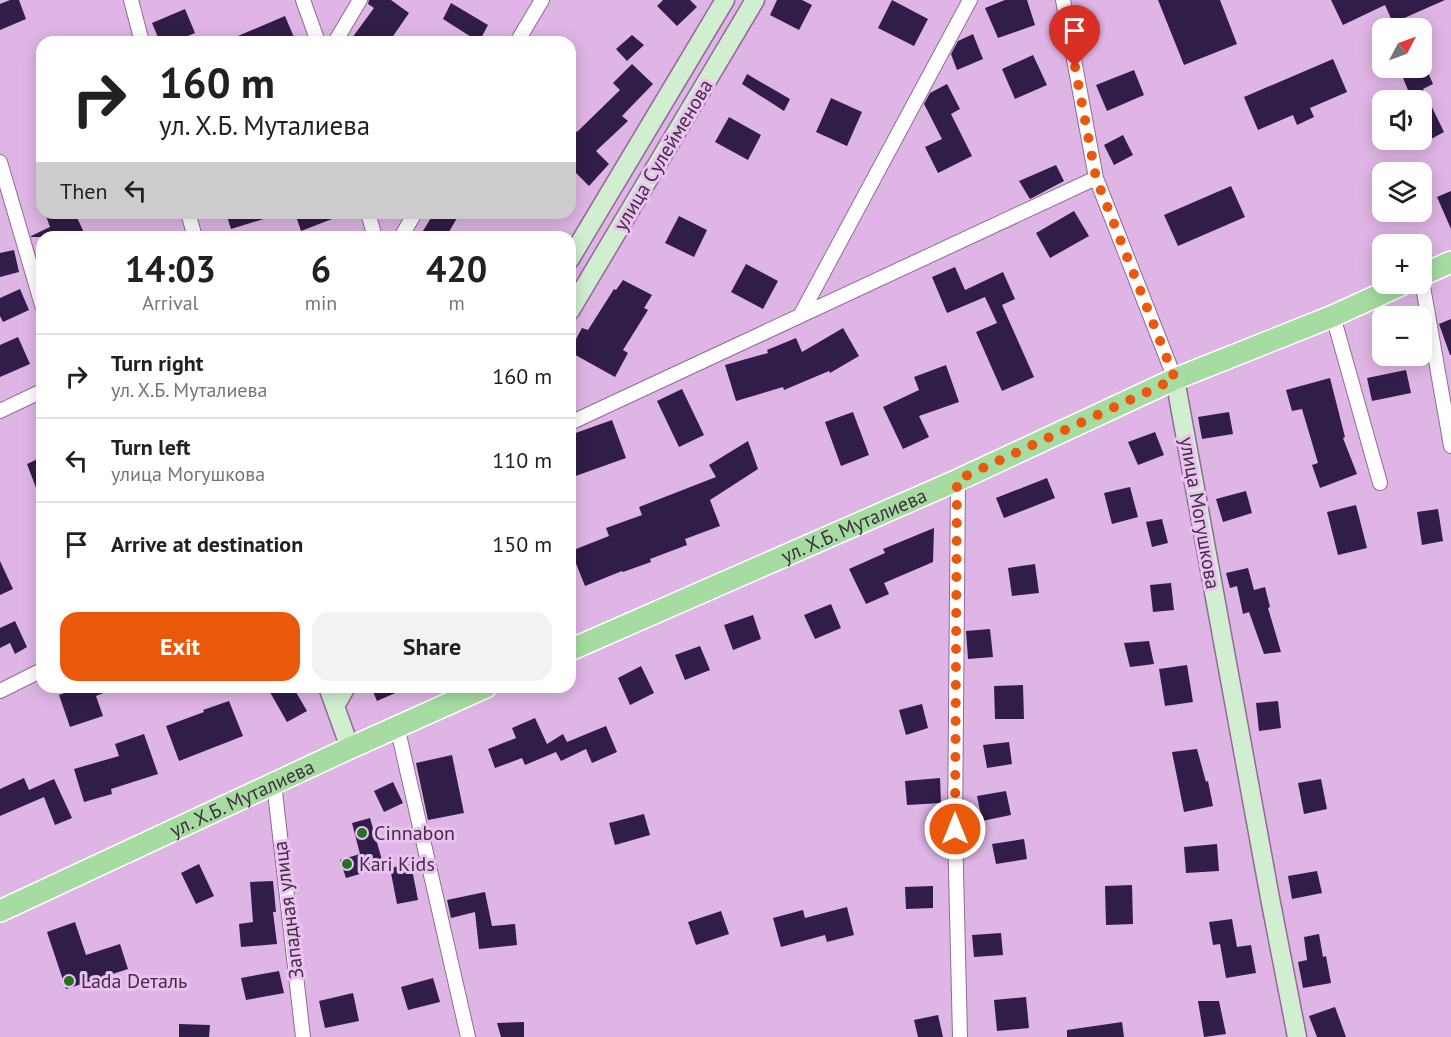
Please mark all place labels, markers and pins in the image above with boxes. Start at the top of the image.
pin [1049,5,1100,67]
place label: Cinnabon [374,820,455,846]
marker: Cinnabon [355,826,369,840]
place label: Kari Kids [359,851,435,877]
marker: Kari Kids [340,857,354,871]
place label: Lada Dеталь [81,968,187,994]
marker: Lada Dеталь [62,974,76,988]

